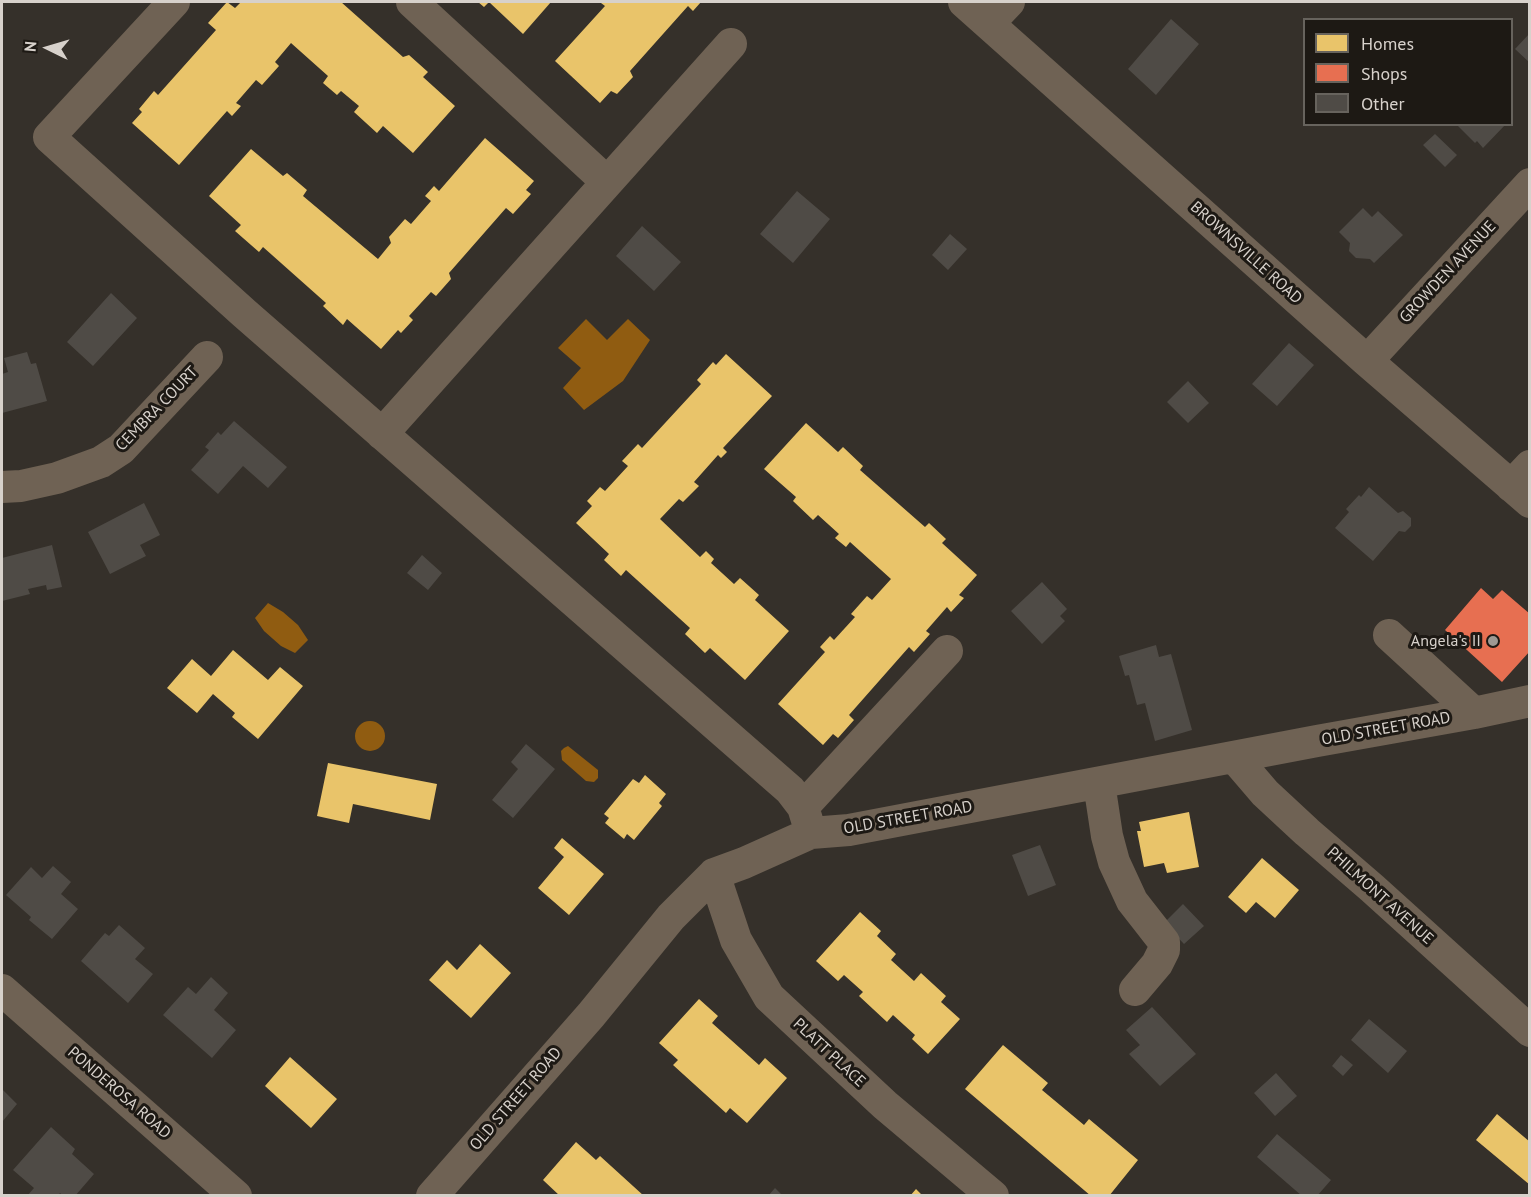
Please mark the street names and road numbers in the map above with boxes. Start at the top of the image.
street label: BROWNSVILLE ROAD [1186,198,1306,308]
street label: GROWDEN AVENUE [1396,217,1500,327]
street label: CEMBRA COURT [112,363,202,455]
street label: OLD STREET ROAD [1320,708,1452,750]
street label: OLD STREET ROAD [842,797,974,839]
street label: PHILMONT AVENUE [1323,843,1437,949]
street label: PLATT PLACE [789,1015,869,1091]
street label: PONDEROSA ROAD [63,1043,175,1143]
street label: OLD STREET ROAD [466,1044,566,1154]

